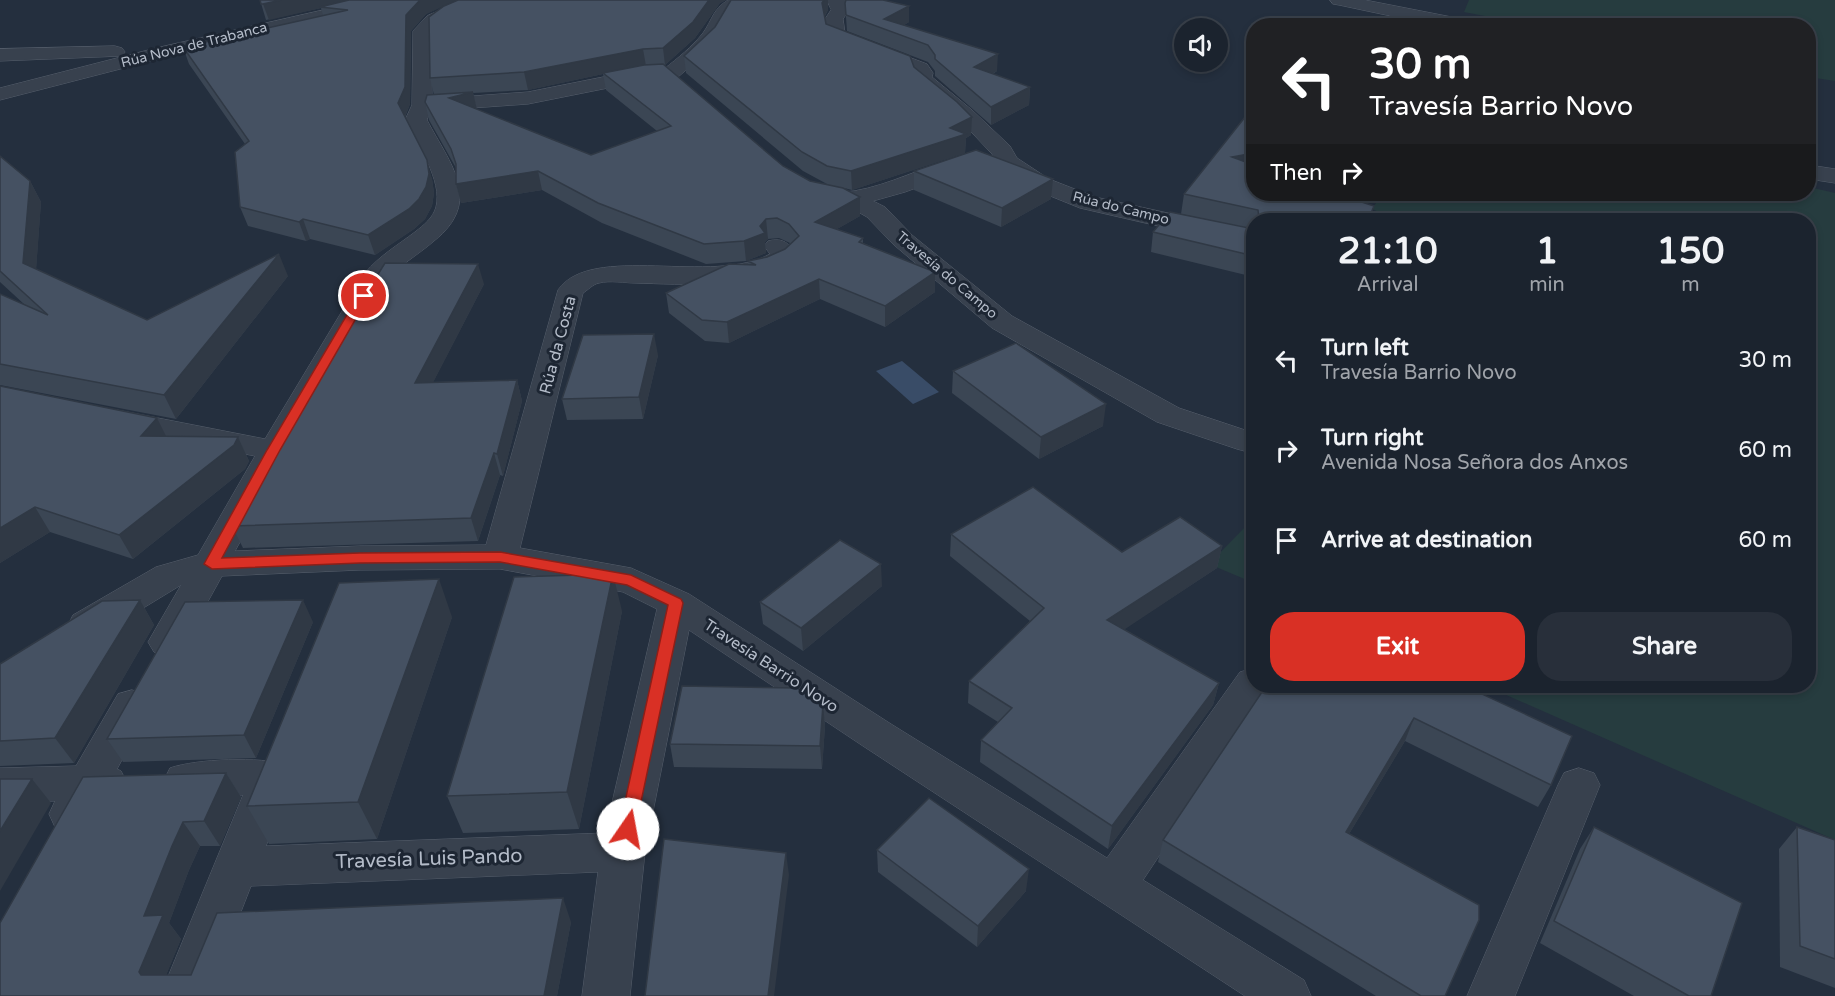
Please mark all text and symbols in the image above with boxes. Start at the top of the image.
map controls [1174,18,1228,72]
button: sound [1174,18,1228,72]
street label: Rúa Nova de Trabanca [119,19,269,71]
text: 30 m [1369,39,1471,90]
icon: left [1270,42,1348,120]
text: Travesía Barrio Novo [1369,90,1633,123]
icon: right [1335,156,1368,189]
text: Then [1270,160,1323,186]
street label: Rúa do Campo [1071,188,1171,228]
street label: Travesía do Campo [893,228,1001,322]
text: 21:10 [1338,230,1438,273]
text: 1 [1536,230,1558,273]
text: 150 [1656,230,1724,273]
pin [338,270,389,321]
text: Arrival [1357,273,1419,297]
text: min [1529,273,1565,297]
text: m [1681,273,1700,297]
icon: arrive [347,279,380,312]
street label: Rúa da Costa [535,294,581,396]
text: Turn left [1321,335,1409,361]
icon: left [1270,344,1303,377]
text: 30 m [1738,347,1792,373]
text: Travesía Barrio Novo [1321,361,1517,385]
text: Turn right [1321,425,1423,451]
icon: right [1270,434,1303,467]
text: 60 m [1738,437,1792,463]
text: Avenida Nosa Señora dos Anxos [1321,451,1628,475]
icon: arrive [1270,524,1303,557]
text: Arrive at destination [1321,527,1532,553]
text: 60 m [1738,527,1792,553]
button: Exit [1270,612,1525,681]
button: Share [1537,612,1792,681]
street label: Travesía Barrio Novo [700,615,842,717]
position arrow [596,797,660,861]
street label: Travesía Luis Pando [335,844,523,874]

